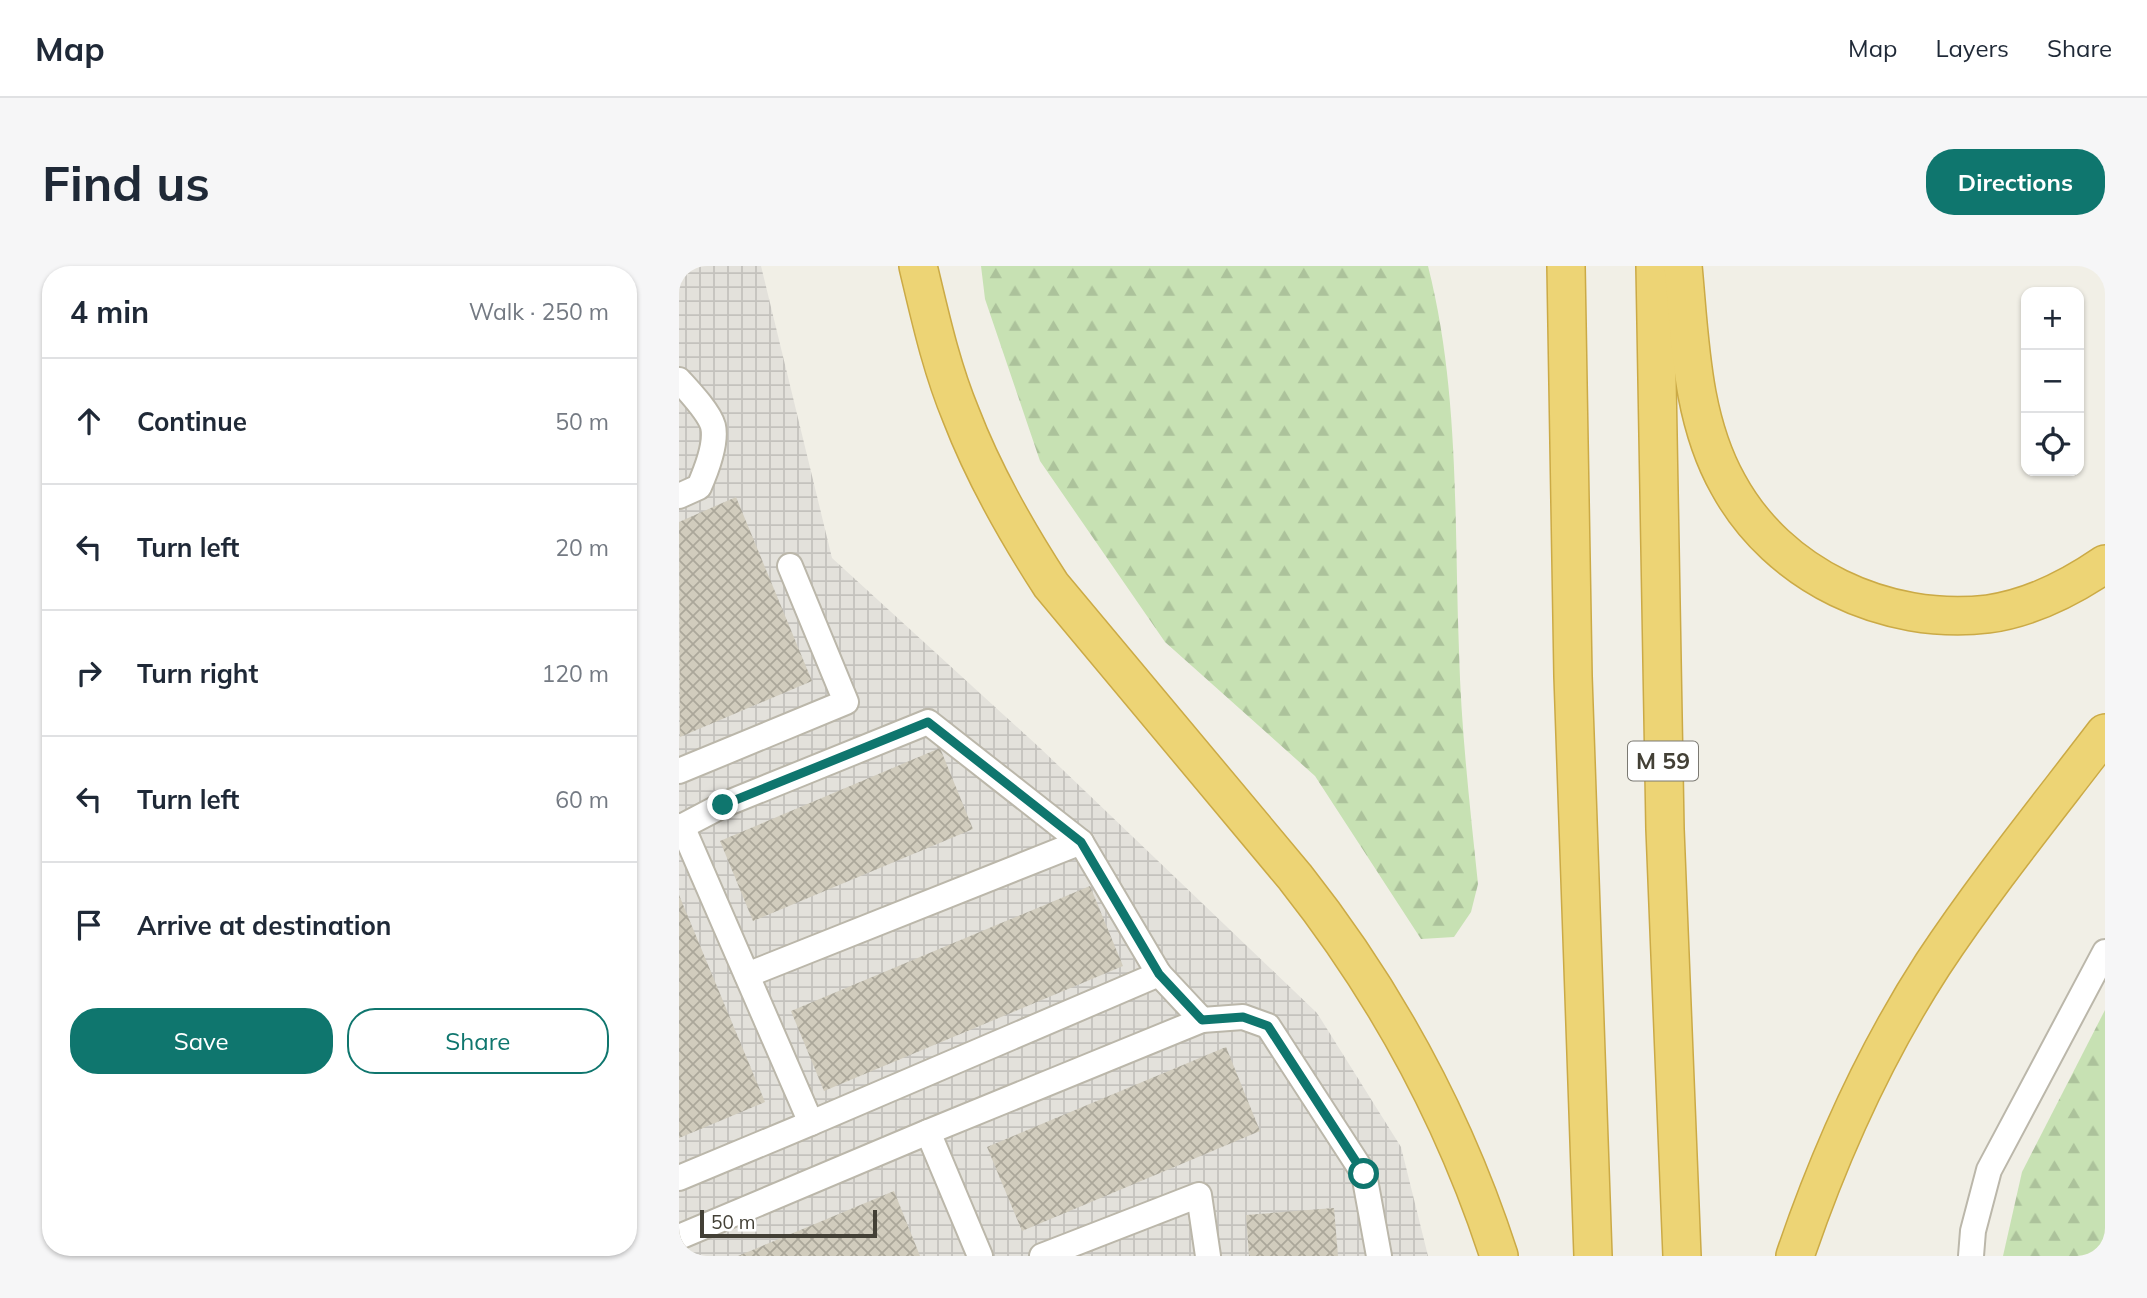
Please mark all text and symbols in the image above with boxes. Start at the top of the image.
text: Map [35,28,105,69]
text: Map [1848,33,1897,63]
text: Layers [1935,33,2009,63]
text: Share [2047,33,2112,63]
button: Directions [1926,149,2105,215]
text: Find us [42,152,210,213]
map controls [2021,287,2084,476]
button: + [2021,287,2084,350]
text: 4 min [70,293,149,331]
text: Walk · 250 m [469,297,609,326]
button: − [2021,350,2084,413]
icon: ahead [70,402,108,440]
text: Continue [137,405,247,438]
text: 50 m [555,407,609,436]
button: locate [2021,413,2084,476]
icon: left [70,528,108,566]
text: Turn left [137,531,239,564]
text: 20 m [555,533,609,562]
icon: right [70,654,108,692]
text: Turn right [137,657,258,690]
text: 120 m [541,659,609,688]
road number: M 59 [1628,741,1698,780]
icon: left [70,780,108,818]
text: Turn left [137,783,239,816]
text: 60 m [555,785,609,814]
route end [707,789,738,820]
icon: arrive [70,906,108,944]
text: Arrive at destination [137,909,392,942]
button: Save [70,1008,333,1074]
button: Share [347,1008,609,1074]
route start [1348,1158,1379,1189]
scale bar [700,1207,877,1239]
text: 50 m [711,1210,755,1234]

